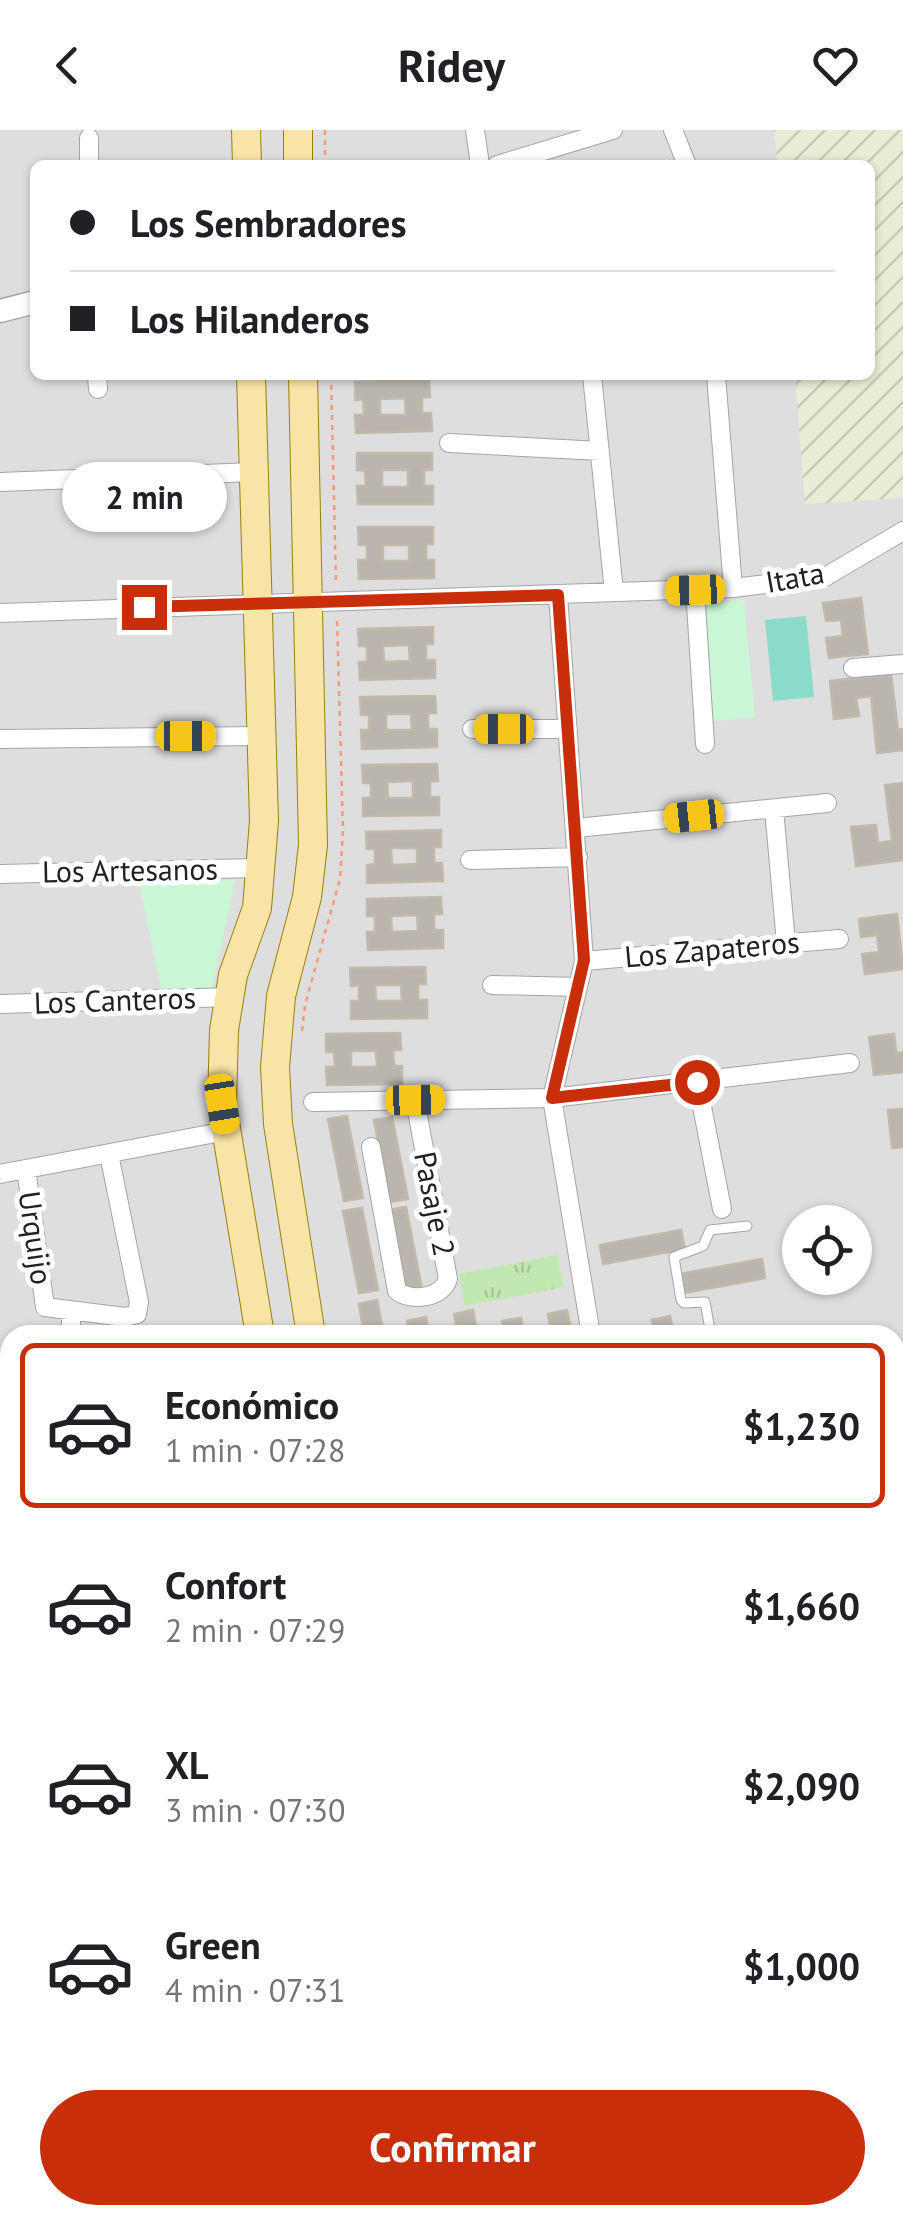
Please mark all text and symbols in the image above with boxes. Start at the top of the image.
text: Ridey [398,36,505,94]
icon: back [40,38,95,93]
icon: heart [808,38,863,93]
text: Los Sembradores [130,198,406,247]
text: Los Hilanderos [130,294,370,343]
callout: 2 min [62,462,226,532]
text: 2 min [105,476,184,518]
street label: Itata [762,552,827,601]
car [664,574,726,606]
route end [122,585,167,630]
car [474,714,534,744]
car [156,721,216,751]
car [663,798,725,834]
street label: Los Artesanos [42,848,218,891]
street label: Los Zapateros [623,921,801,976]
street label: Los Canteros [33,977,197,1022]
route start [675,1060,720,1105]
car [202,1072,242,1136]
car [385,1084,445,1116]
street label: Pasaje 2 [406,1148,465,1259]
street label: Urquijo [11,1188,62,1287]
map controls [782,1205,872,1295]
button: locate [782,1205,872,1295]
text: Económico [165,1380,339,1429]
icon: car [45,1381,135,1471]
text: $1,230 [743,1401,860,1450]
text: 1 min · 07:28 [165,1429,345,1471]
text: Confort [165,1560,286,1609]
icon: car [45,1561,135,1651]
text: $1,660 [743,1581,860,1630]
text: 2 min · 07:29 [165,1609,345,1651]
text: XL [165,1740,209,1789]
icon: car [45,1741,135,1831]
text: $2,090 [743,1761,860,1810]
text: 3 min · 07:30 [165,1789,345,1831]
text: Green [165,1920,261,1969]
icon: car [45,1921,135,2011]
text: $1,000 [743,1941,860,1990]
text: 4 min · 07:31 [165,1969,345,2011]
button: Confirmar [40,2090,865,2205]

